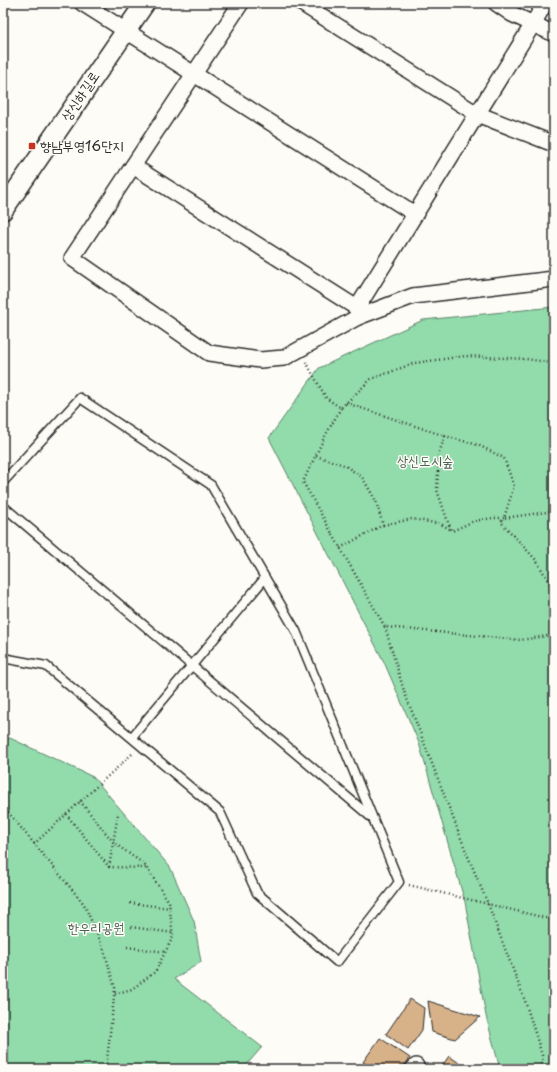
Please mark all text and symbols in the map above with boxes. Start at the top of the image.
street label: 상신하길로 [55,66,104,125]
place label: 향남부영16단지 [40,135,124,156]
marker: 향남부영16단지 [27,141,37,151]
park label: 상신도시숲 [397,450,453,471]
park label: 한우리공원 [68,917,124,938]

